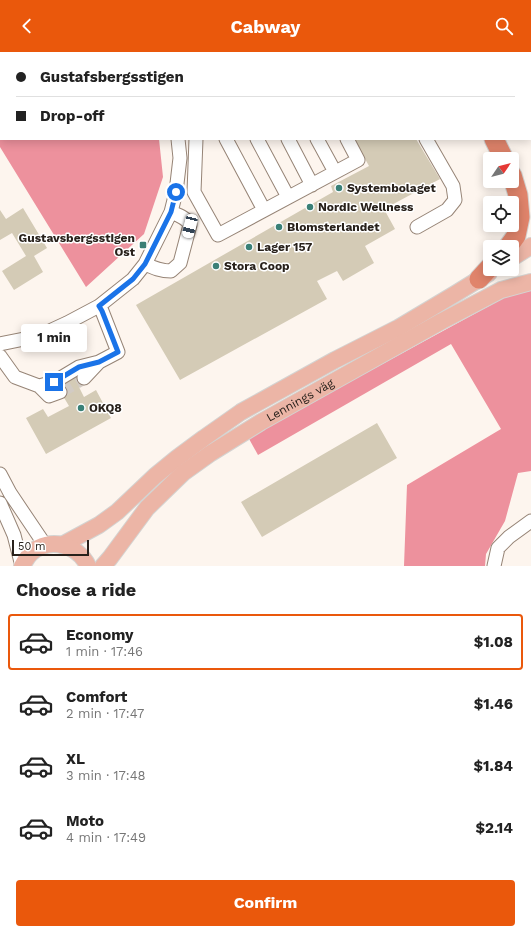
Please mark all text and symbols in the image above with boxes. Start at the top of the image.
icon: back [16,15,38,37]
icon: search [493,15,515,37]
text: Cabway [231,16,300,37]
text: Gustafsbergsstigen [40,68,184,86]
text: Drop-off [40,107,105,125]
north arrow [483,152,519,188]
map controls [483,152,519,276]
place label: Systembolaget [347,181,436,195]
route start [167,183,185,201]
marker: Systembolaget [334,183,344,193]
button: locate [483,196,519,232]
place label: Nordic Wellness [318,200,414,214]
marker: Nordic Wellness [305,202,315,212]
car [181,213,199,239]
place label: Blomsterlandet [287,220,380,234]
marker: Blomsterlandet [274,222,284,232]
place label: Gustavsbergsstigen Ost [19,231,136,259]
marker: Gustavsbergsstigen Ost [138,240,148,250]
place label: Lager 157 [257,240,312,254]
button: layers [483,240,519,276]
marker: Lager 157 [244,242,254,252]
place label: Stora Coop [224,259,290,273]
marker: Stora Coop [211,261,221,271]
callout: 1 min [21,324,87,352]
text: 1 min [37,330,71,345]
route end [45,373,63,391]
street label: Lennings väg [264,375,337,425]
place label: OKQ8 [89,401,122,415]
marker: OKQ8 [76,403,86,413]
scale bar [12,538,89,557]
text: 50 m [18,540,45,553]
text: Choose a ride [16,579,136,600]
icon: car [18,624,54,660]
text: Economy [66,626,133,644]
text: $1.08 [474,633,513,651]
text: 1 min · 17:46 [66,644,143,659]
icon: car [18,686,54,722]
text: Comfort [66,688,127,706]
text: $1.46 [474,695,513,713]
text: 2 min · 17:47 [66,706,144,721]
icon: car [18,748,54,784]
text: XL [66,750,85,768]
text: $1.84 [473,757,513,775]
text: 3 min · 17:48 [66,768,146,783]
icon: car [18,810,54,846]
text: Moto [66,812,104,830]
text: $2.14 [475,819,513,837]
text: 4 min · 17:49 [66,830,146,845]
button: Confirm [16,880,515,926]

